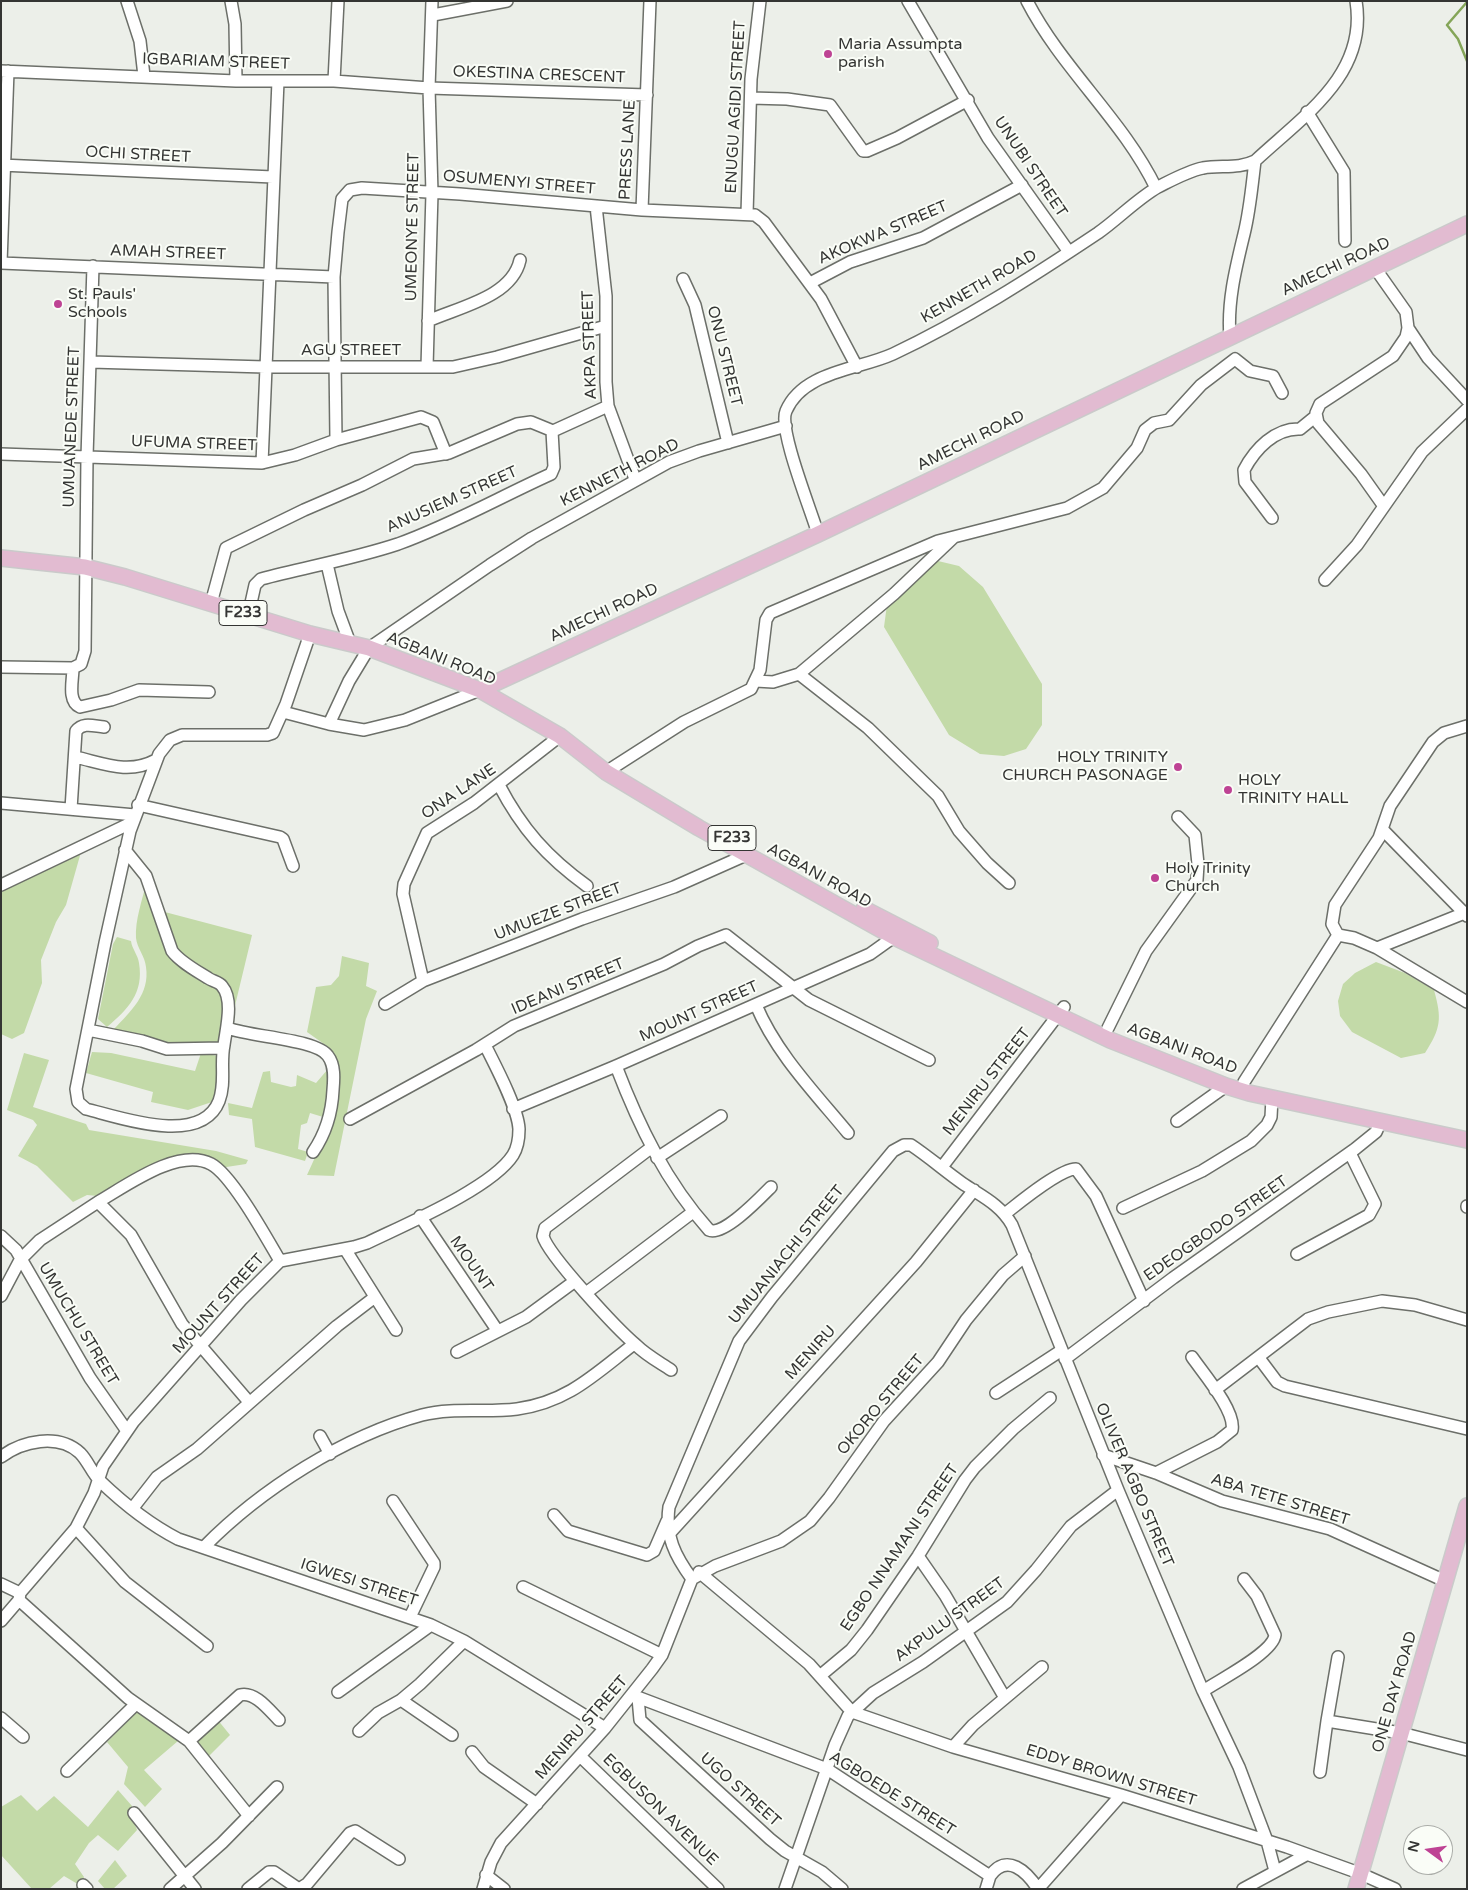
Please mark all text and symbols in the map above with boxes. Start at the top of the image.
street label: ENUGU AGIDI STREET [722,20,750,194]
place label: Maria Assumpta parish [838,35,963,73]
marker: Maria Assumpta parish [822,48,834,60]
street label: IGBARIAM STREET [142,50,290,74]
street label: OKESTINA CRESCENT [452,62,626,88]
street label: PRESS LANE [616,100,640,200]
street label: UNUBI STREET [989,113,1071,221]
street label: OCHI STREET [85,143,191,167]
street label: UMEONYE STREET [402,153,424,301]
street label: OSUMENYI STREET [442,167,596,199]
street label: AKOKWA STREET [815,197,951,269]
street label: AMECHI ROAD [1279,233,1393,301]
street label: AMAH STREET [110,241,226,265]
street label: KENNETH ROAD [918,246,1040,328]
place label: St. Pauls' Schools [68,285,136,323]
street label: AKPA STREET [578,290,602,400]
marker: St. Pauls' Schools [52,298,64,310]
street label: ONU STREET [702,304,746,408]
street label: AGU STREET [301,341,401,361]
street label: UMUANEDE STREET [60,346,84,508]
street label: AMECHI ROAD [914,407,1028,475]
street label: UFUMA STREET [131,432,257,456]
street label: KENNETH ROAD [557,435,683,511]
street label: ANUSIEM STREET [383,462,521,538]
street label: AMECHI ROAD [547,579,661,647]
road number: F233 [219,600,267,626]
street label: AGBANI ROAD [383,628,499,690]
place label: HOLY TRINITY CHURCH PASONAGE [1002,748,1168,786]
street label: ONA LANE [418,760,500,824]
marker: HOLY TRINITY CHURCH PASONAGE [1172,761,1184,773]
place label: HOLY TRINITY HALL [1238,771,1348,809]
marker: HOLY TRINITY HALL [1222,784,1234,796]
road number: F233 [708,826,756,850]
street label: AGBANI ROAD [763,839,875,913]
place label: Holy Trinity Church [1165,859,1251,897]
marker: Holy Trinity Church [1149,872,1161,884]
street label: UMUEZE STREET [492,879,624,945]
street label: IDEANI STREET [509,955,627,1019]
street label: MOUNT STREET [637,977,761,1047]
street label: AGBANI ROAD [1124,1019,1240,1079]
street label: MENIRU STREET [939,1024,1035,1140]
street label: EDEOGBODO STREET [1140,1172,1292,1286]
street label: UMUANIACHI STREET [725,1182,849,1328]
street label: MOUNT [445,1233,497,1295]
street label: MOUNT STREET [169,1250,269,1358]
street label: UMUCHU STREET [34,1259,122,1389]
street label: MENIRU [782,1322,840,1384]
street label: OKORO STREET [833,1351,929,1459]
street label: OLIVER AGBO STREET [1091,1400,1177,1570]
street label: EGBO NNAMANI STREET [837,1461,963,1635]
street label: ABA TETE STREET [1208,1470,1352,1530]
street label: IGWESI STREET [298,1555,420,1611]
street label: AKPULU STREET [891,1574,1009,1666]
street label: ONE DAY ROAD [1368,1629,1422,1755]
street label: MENIRU STREET [532,1672,632,1784]
street label: EDDY BROWN STREET [1023,1741,1199,1811]
street label: AGBOEDE STREET [825,1747,959,1841]
street label: UGO STREET [696,1749,784,1831]
street label: EGBUSON AVENUE [598,1750,722,1870]
north arrow [1403,1825,1453,1875]
text: N [1404,1839,1424,1854]

